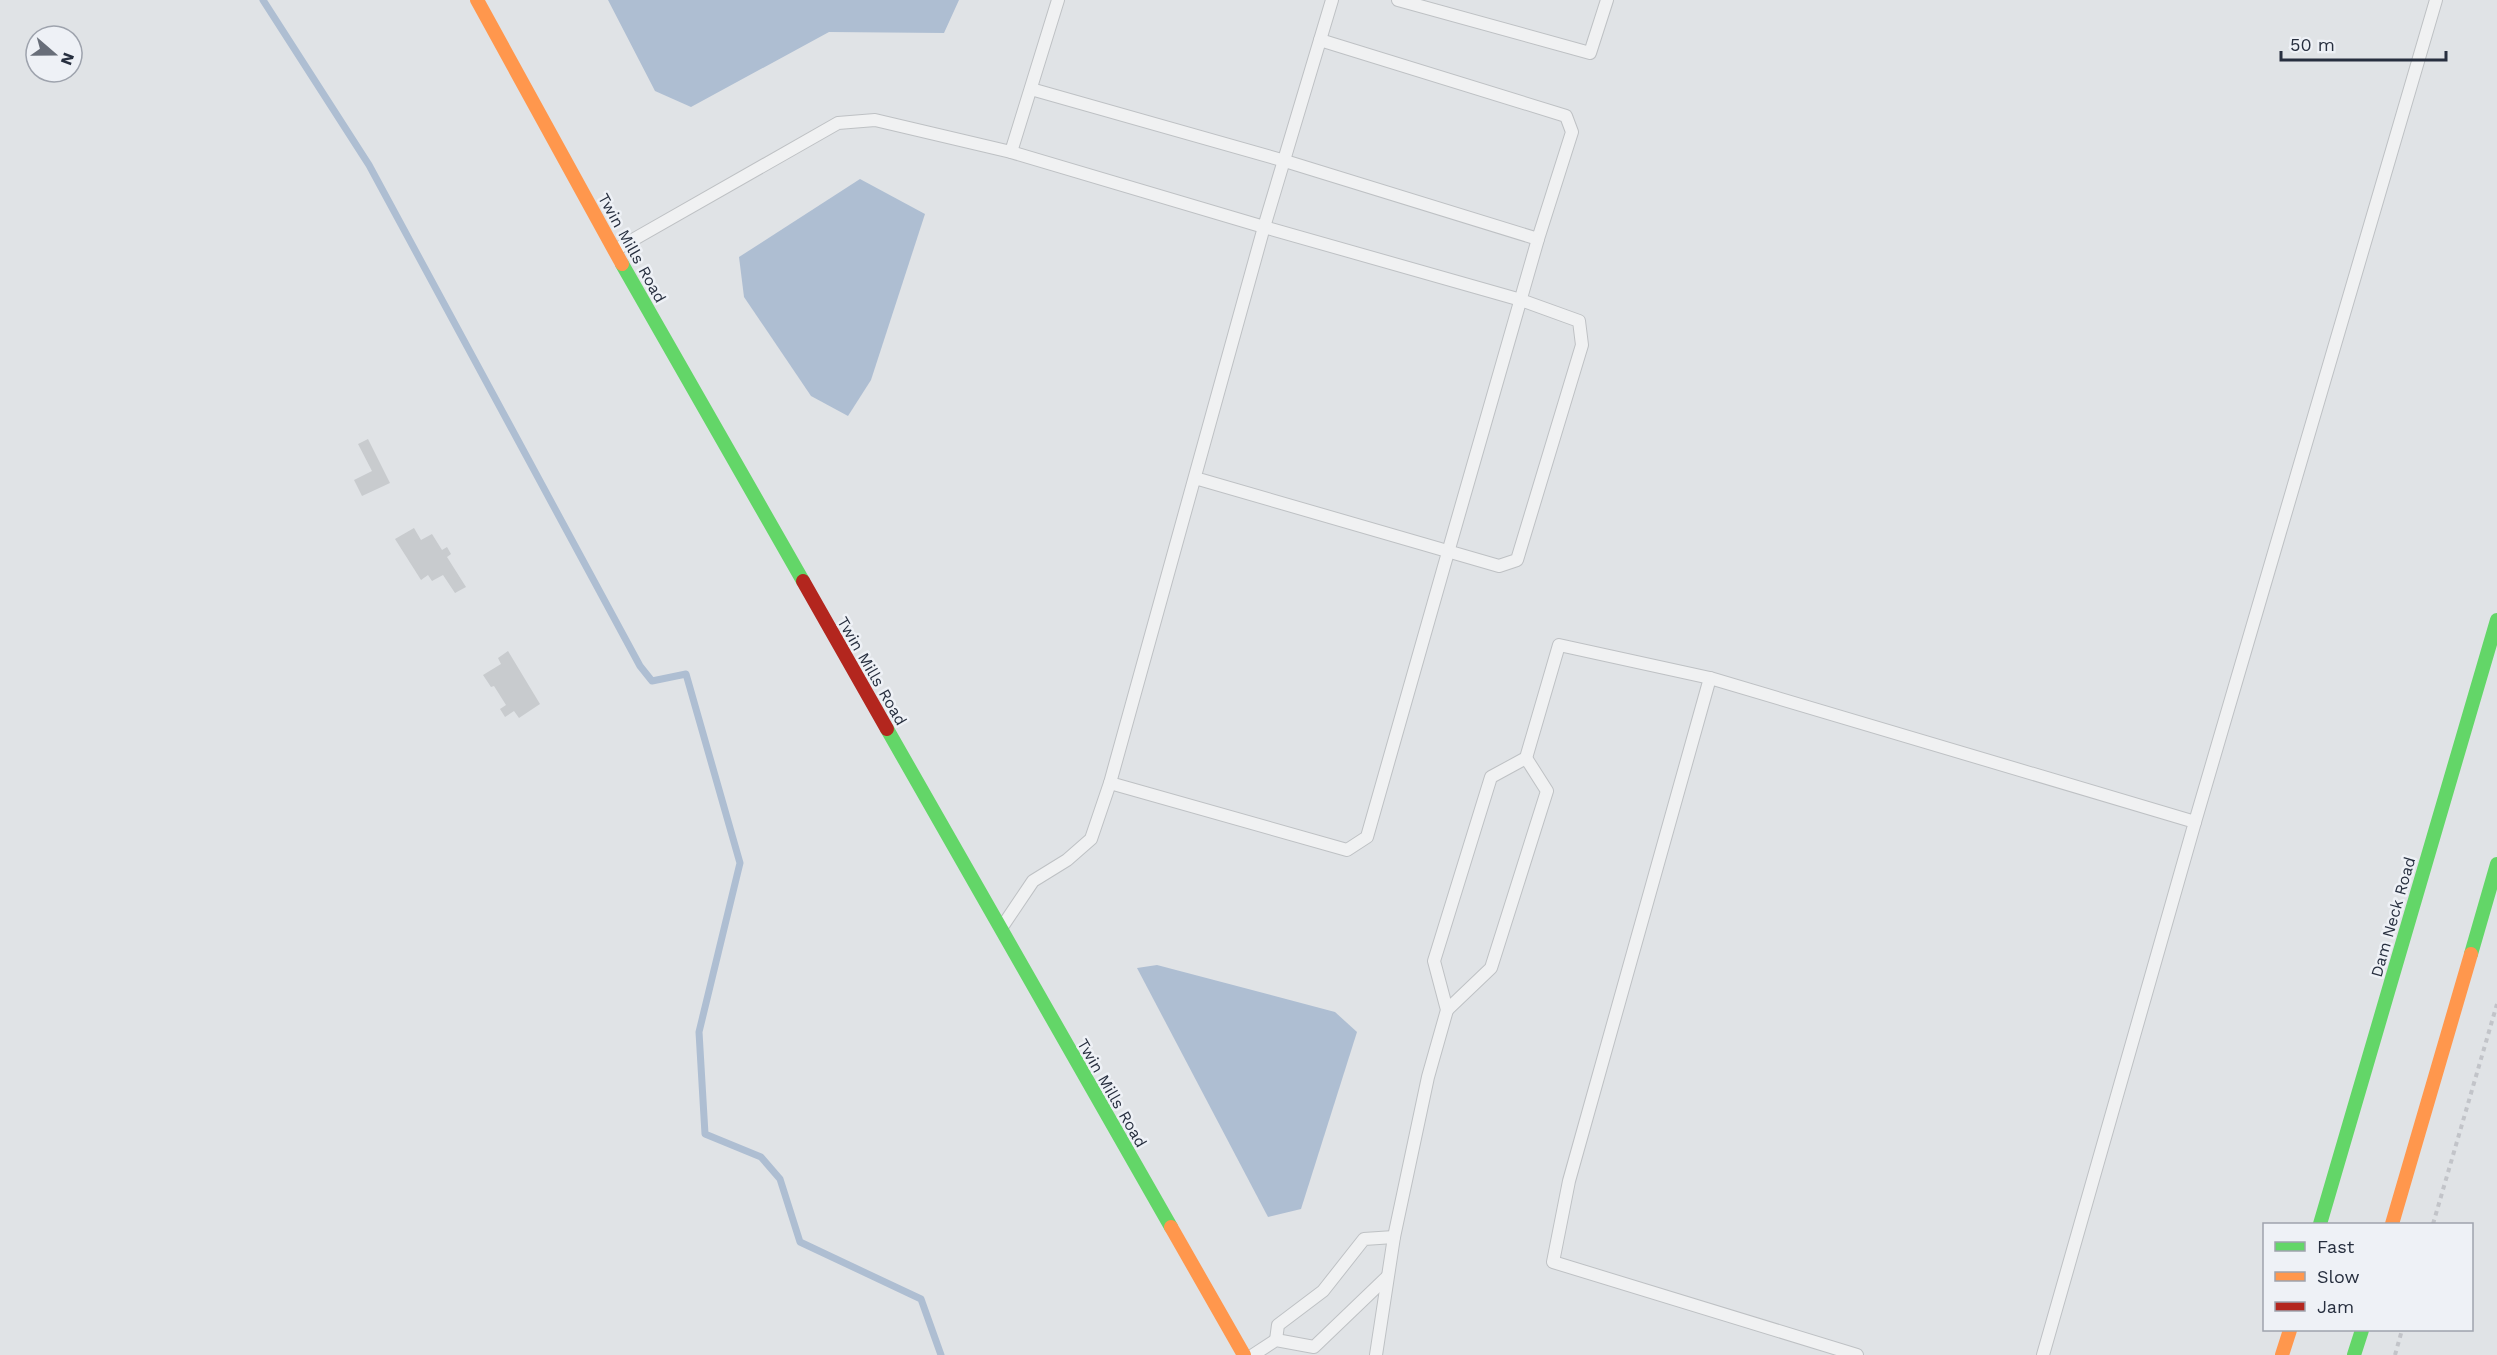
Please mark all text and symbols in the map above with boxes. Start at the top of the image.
north arrow [24,24,84,84]
scale bar [2281,24,2446,62]
text: 50 m [2290,34,2335,55]
text: N [57,50,79,68]
street label: Twin Mills Road [594,190,670,306]
street label: Twin Mills Road [833,613,911,729]
street label: Dam Neck Road [2367,855,2419,979]
street label: Twin Mills Road [1073,1035,1151,1151]
legend [2263,1223,2473,1331]
text: Fast [2317,1236,2355,1257]
text: Slow [2317,1266,2360,1287]
text: Jam [2317,1296,2354,1317]

